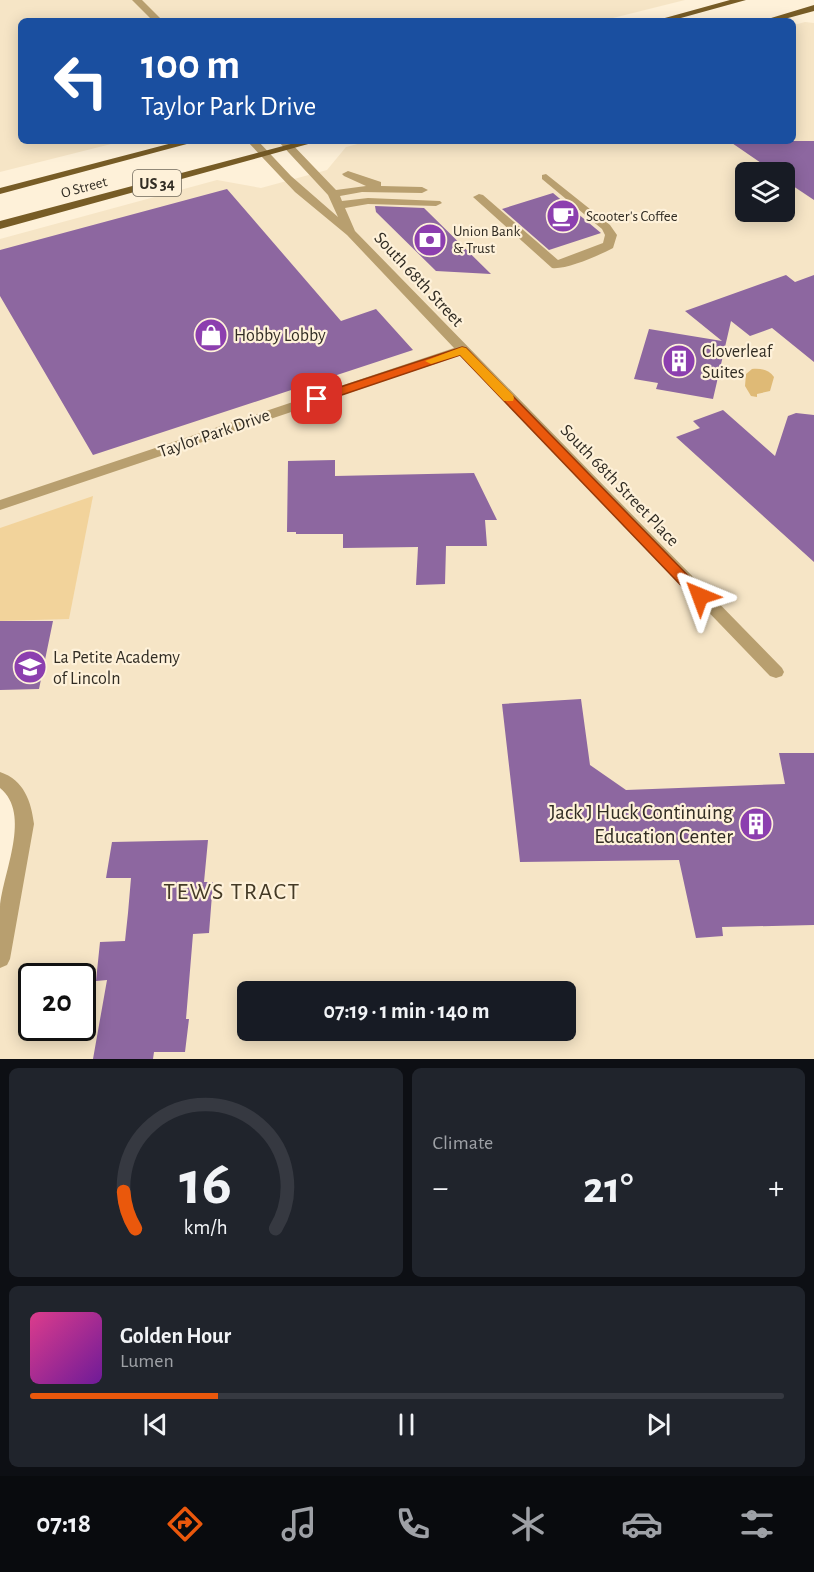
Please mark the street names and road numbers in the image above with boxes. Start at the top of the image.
road number: US 34 [133,170,181,196]
street label: O Street [59,174,109,201]
street label: South 68th Street [370,229,467,330]
street label: Taylor Park Drive [156,406,272,461]
street label: South 68th Street Place [557,421,682,550]

